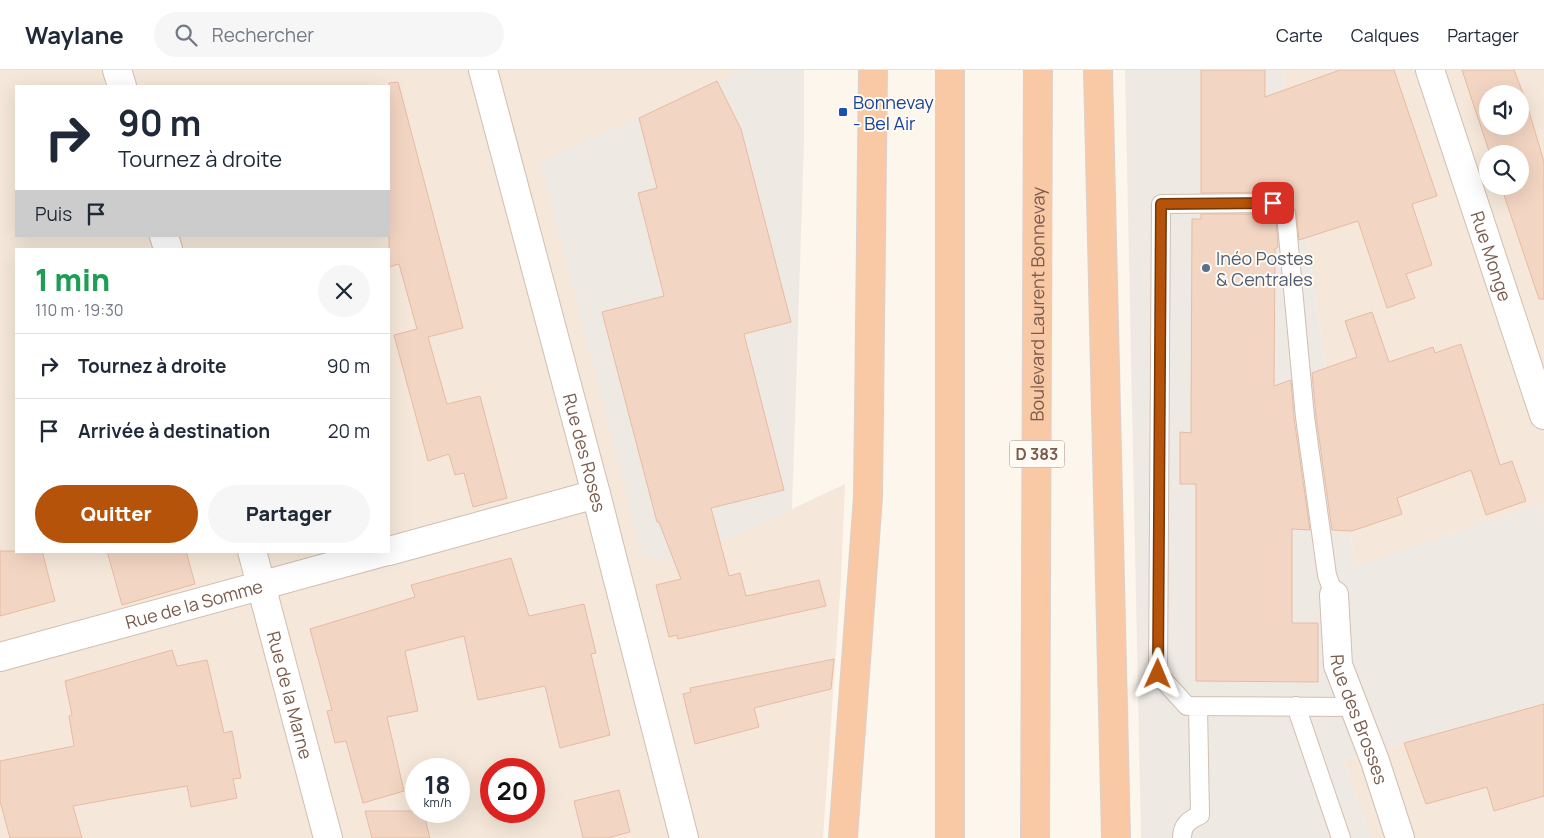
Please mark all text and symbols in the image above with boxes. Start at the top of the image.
search box [154,12,504,57]
text: Waylane [25,18,124,51]
icon: search [172,21,200,49]
text: Rechercher [212,22,314,48]
text: Carte [1276,23,1323,47]
text: Calques [1351,23,1419,47]
text: Partager [1447,23,1519,47]
map controls [1479,85,1529,195]
button: sound [1479,85,1529,135]
place label: Bonnevay - Bel Air [853,90,934,135]
text: 90 m [118,99,201,147]
icon: right [35,105,100,170]
marker: Bonnevay - Bel Air [837,106,849,118]
text: Tournez à droite [118,144,282,174]
button: search [1479,145,1529,195]
pin [1252,182,1294,224]
street label: Boulevard Laurent Bonnevay [1025,186,1050,421]
icon: arrive [1259,189,1287,217]
icon: arrive [82,200,110,228]
text: Puis [35,201,72,227]
street label: Rue Monge [1465,208,1518,304]
place label: Inéo Postes & Centrales [1216,246,1313,291]
text: 1 min [35,259,110,300]
marker: Inéo Postes & Centrales [1200,262,1212,274]
button: close [318,265,370,317]
text: 110 m · 19:30 [35,299,124,321]
icon: right [35,352,63,380]
text: Tournez à droite [78,353,226,379]
text: 90 m [327,353,370,379]
street label: Rue des Roses [558,391,612,515]
icon: arrive [35,417,63,445]
text: Arrivée à destination [78,418,270,444]
text: 20 m [328,418,370,444]
road number: D 383 [1010,440,1064,468]
button: Quitter [35,485,198,543]
button: Partager [208,485,370,543]
street label: Rue de la Somme [122,574,265,634]
street label: Rue de la Marne [262,628,319,762]
position arrow [1131,647,1183,699]
street label: Rue des Brosses [1325,654,1394,787]
speed limit sign: 20 [480,758,545,823]
text: 18 [424,767,451,802]
text: km/h [424,794,451,811]

